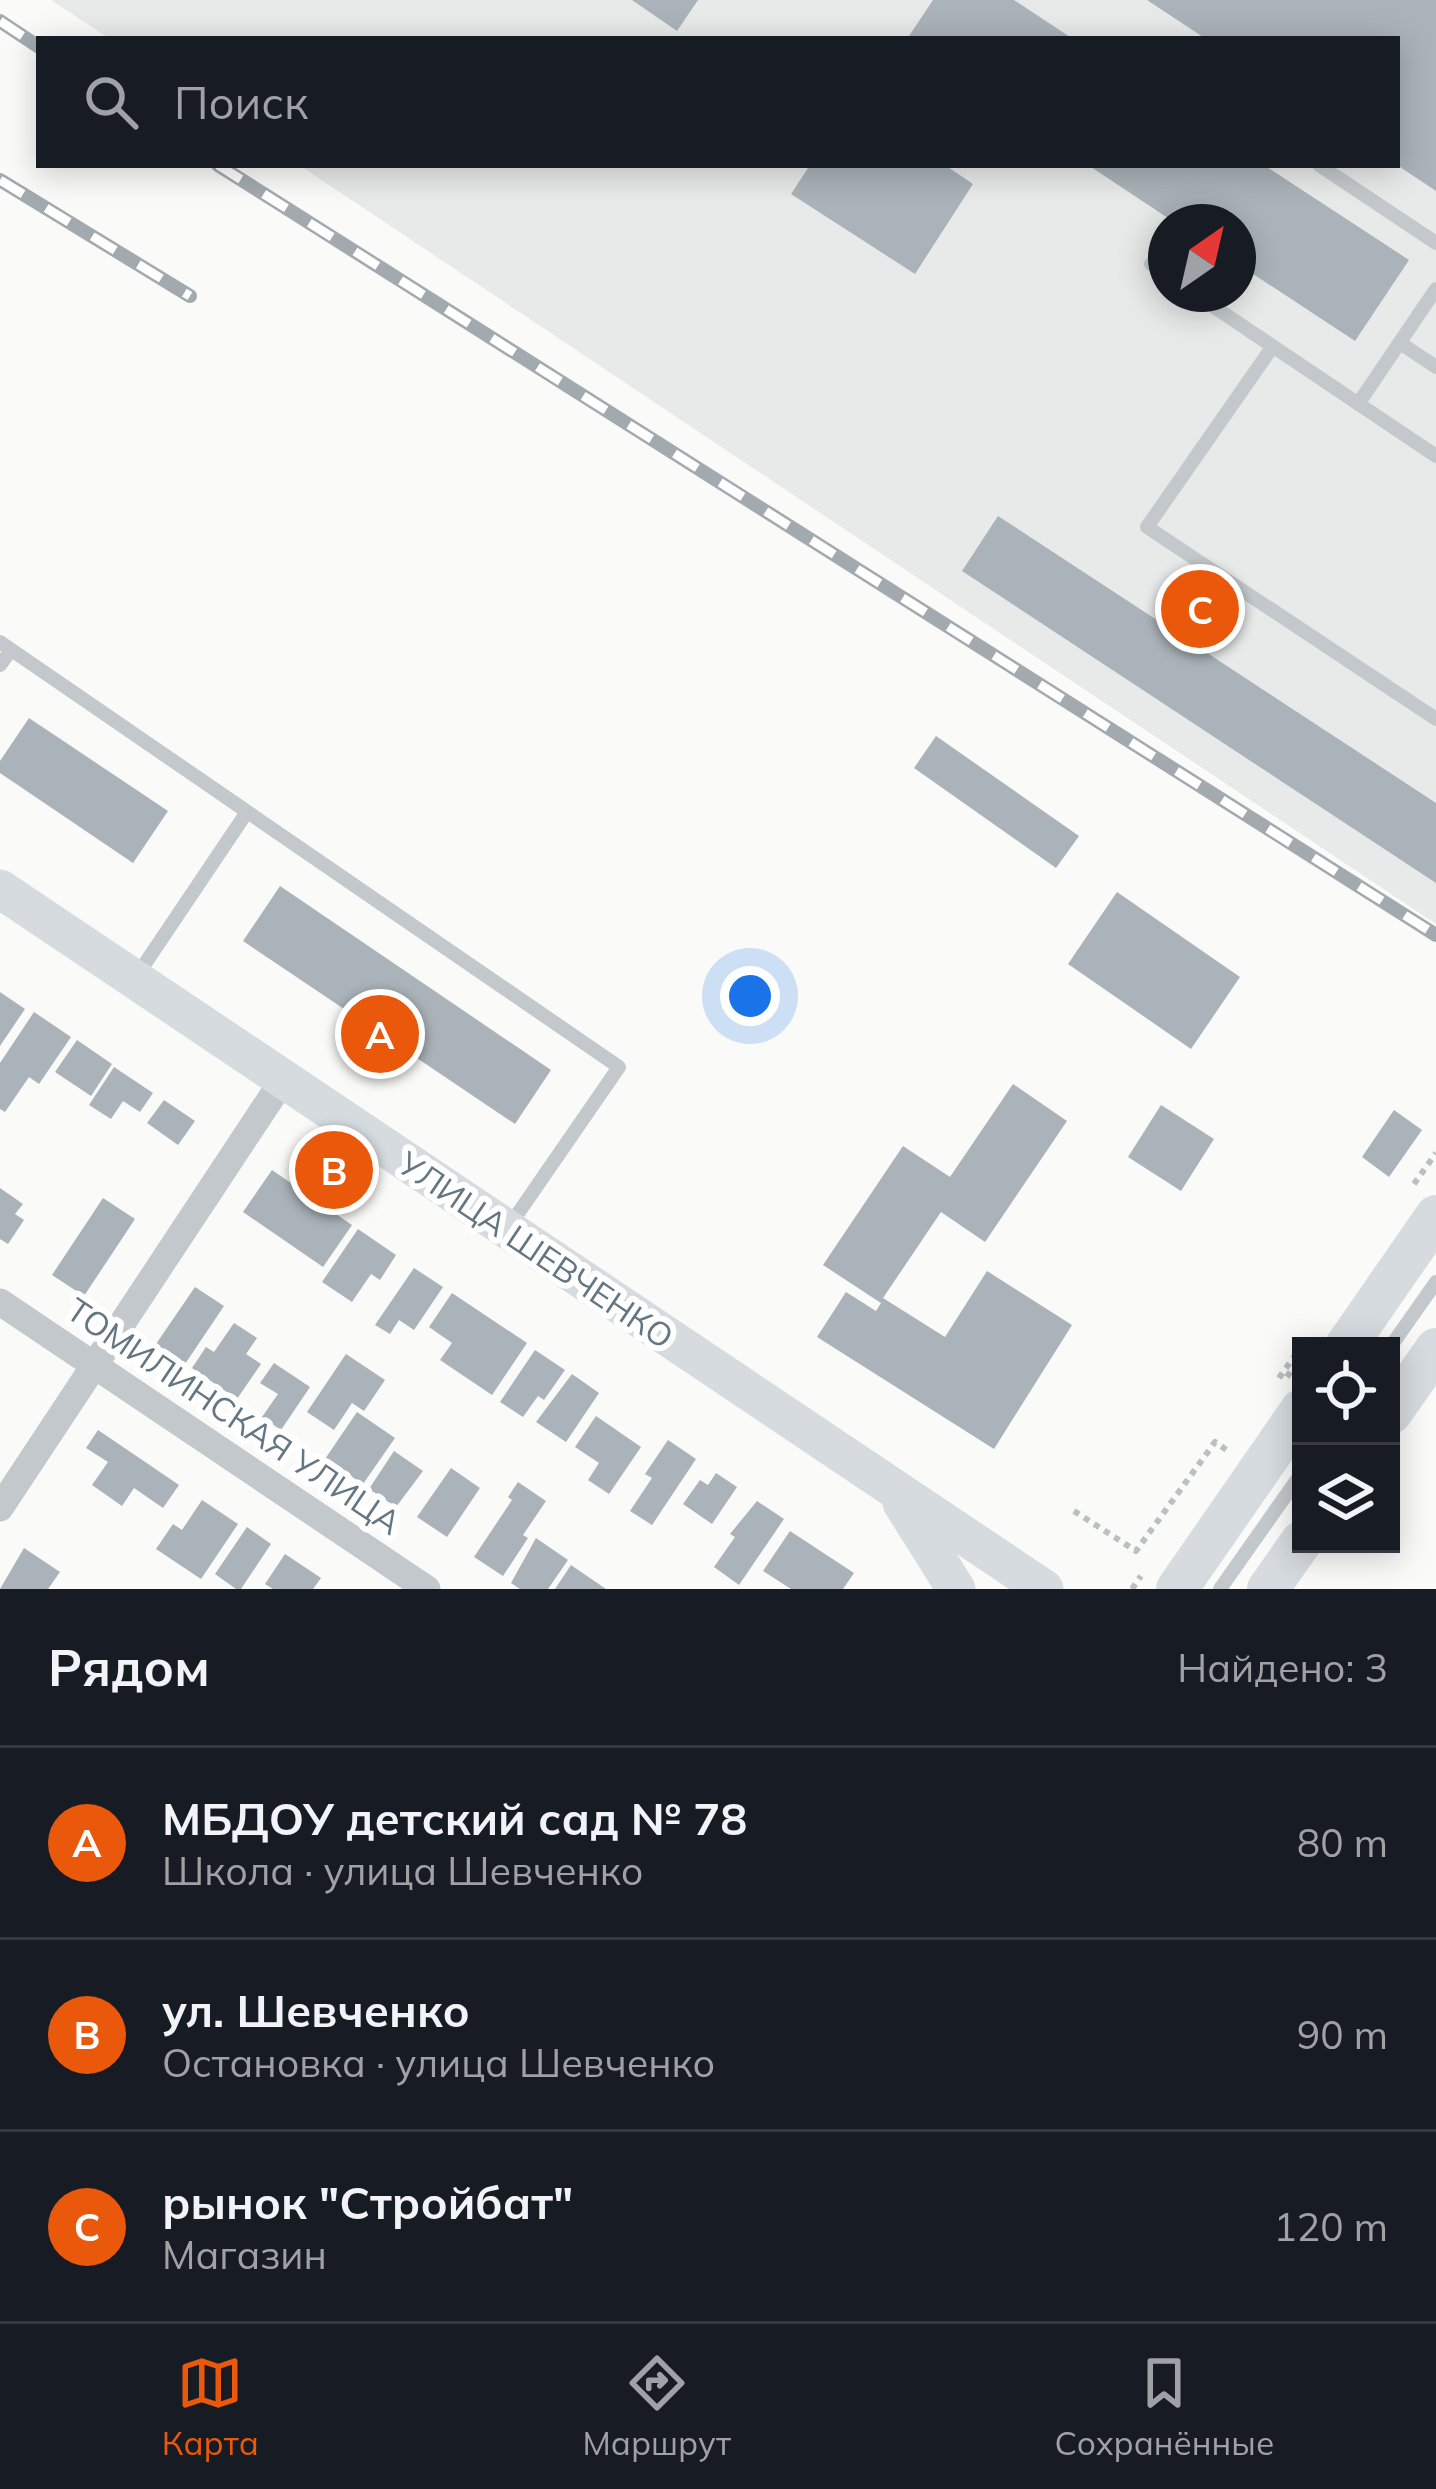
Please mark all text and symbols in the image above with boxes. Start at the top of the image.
search box [36,36,1400,168]
icon: search [78,69,144,135]
text: Поиск [174,74,308,130]
north arrow [1148,204,1256,312]
pin: C [1161,564,1239,654]
your location [720,966,780,1026]
pin: A [341,989,419,1079]
pin: B [295,1125,373,1215]
street label: УЛИЦА ШЕВЧЕНКО [390,1142,682,1357]
street label: ТОМИЛИНСКАЯ УЛИЦА [60,1288,409,1543]
map controls [1292,1337,1400,1553]
button: locate [1292,1337,1400,1445]
button: layers [1292,1445,1400,1553]
text: Рядом [48,1635,210,1699]
text: Найдено: 3 [1177,1643,1388,1692]
text: МБДОУ детский сад № 78 [162,1790,747,1846]
text: A [72,1818,102,1867]
text: 80 m [1297,1818,1388,1867]
text: Школа · улица Шевченко [162,1846,644,1895]
text: ул. Шевченко [162,1982,470,2038]
text: B [74,2010,100,2059]
text: 90 m [1297,2010,1388,2059]
text: Остановка · улица Шевченко [162,2038,715,2087]
text: рынок "Стройбат" [162,2174,573,2230]
text: C [74,2202,100,2251]
text: 120 m [1273,2202,1388,2251]
text: Магазин [162,2230,327,2279]
tab: Карта [162,2350,259,2463]
tab: Маршрут [583,2350,731,2463]
tab: Сохранённые [1055,2350,1274,2463]

